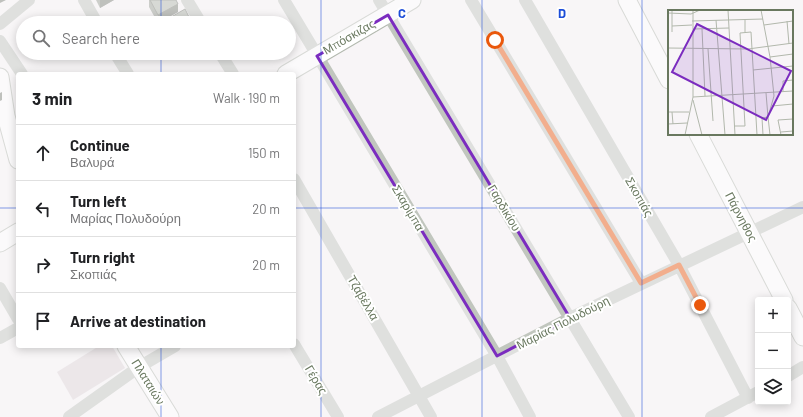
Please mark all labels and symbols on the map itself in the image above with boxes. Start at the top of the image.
text: C [398,5,406,21]
text: D [558,5,566,21]
inset map [668,10,793,135]
street label: Μπόσκιζας [320,16,378,57]
route start [486,31,504,49]
street label: Σκοπιάς [622,174,657,219]
street label: Σκαρίμπα [389,182,428,233]
street label: Γαρδικίου [485,182,524,234]
street label: Πάρνηθος [722,189,761,244]
street label: Τζαβέλλα [344,272,382,323]
street label: Μαρίας Πολυδούρη [514,293,612,352]
route end [691,296,709,314]
street label: Πλαταιών [129,356,168,407]
street label: Γέρας [302,362,331,397]

